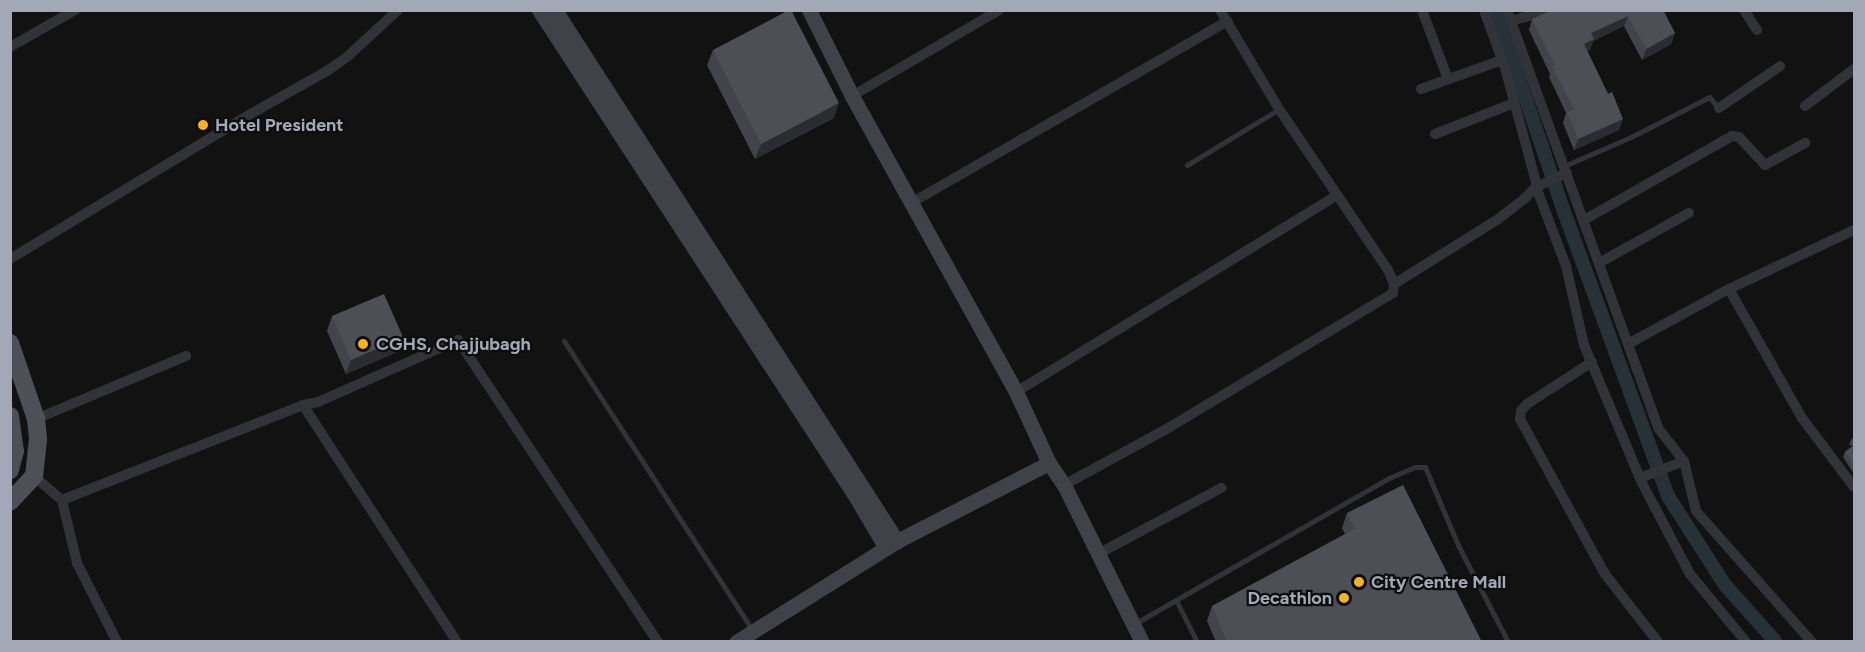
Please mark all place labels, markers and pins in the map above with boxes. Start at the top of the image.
place label: Hotel President [215,114,344,136]
marker: Hotel President [196,118,210,132]
place label: CGHS, Chajjubagh [376,333,531,355]
marker: CGHS, Chajjubagh [354,335,372,353]
place label: City Centre Mall [1371,571,1506,593]
marker: City Centre Mall [1352,575,1366,589]
place label: Decathlon [1247,587,1332,609]
marker: Decathlon [1337,591,1351,605]

